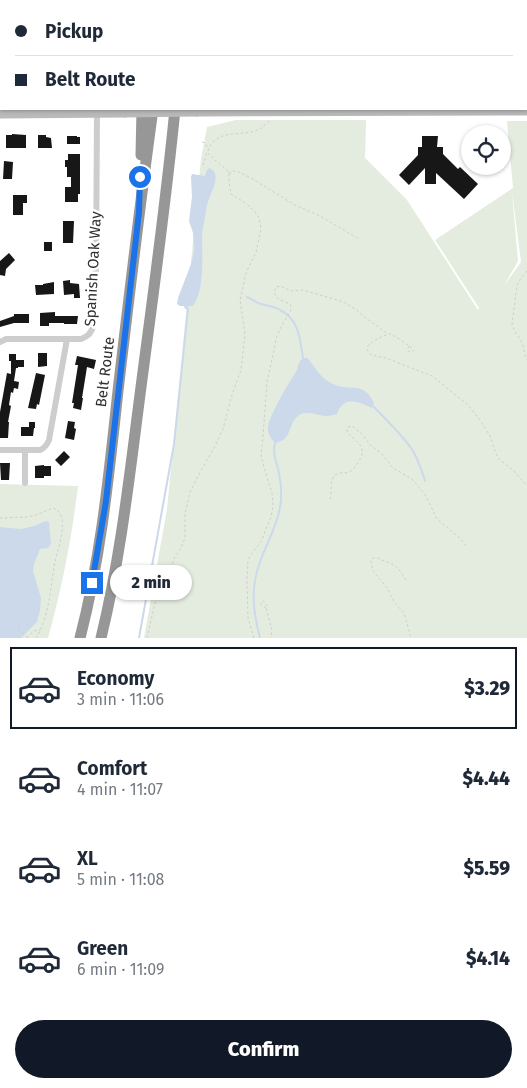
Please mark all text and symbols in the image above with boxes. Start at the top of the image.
text: Pickup [45,20,103,43]
text: Belt Route [45,68,136,91]
map controls [461,125,511,175]
button: locate [461,125,511,175]
route start [129,166,151,188]
street label: Spanish Oak Way [81,210,105,327]
street label: Belt Route [92,336,118,408]
callout: 2 min [110,566,192,600]
route end [81,572,103,594]
text: 2 min [131,573,171,592]
icon: car [17,666,62,711]
text: Economy [77,667,154,690]
text: $3.29 [464,677,510,700]
text: 3 min · 11:06 [77,690,164,709]
icon: car [17,756,62,801]
text: Comfort [77,757,147,780]
text: $4.44 [462,767,510,790]
text: 4 min · 11:07 [77,780,163,799]
icon: car [17,846,62,891]
text: XL [77,847,98,870]
text: $5.59 [463,857,510,880]
text: 5 min · 11:08 [77,870,164,889]
icon: car [17,936,62,981]
text: Green [77,937,128,960]
text: $4.14 [466,947,510,970]
text: 6 min · 11:09 [77,960,164,979]
button: Confirm [15,1020,512,1078]

